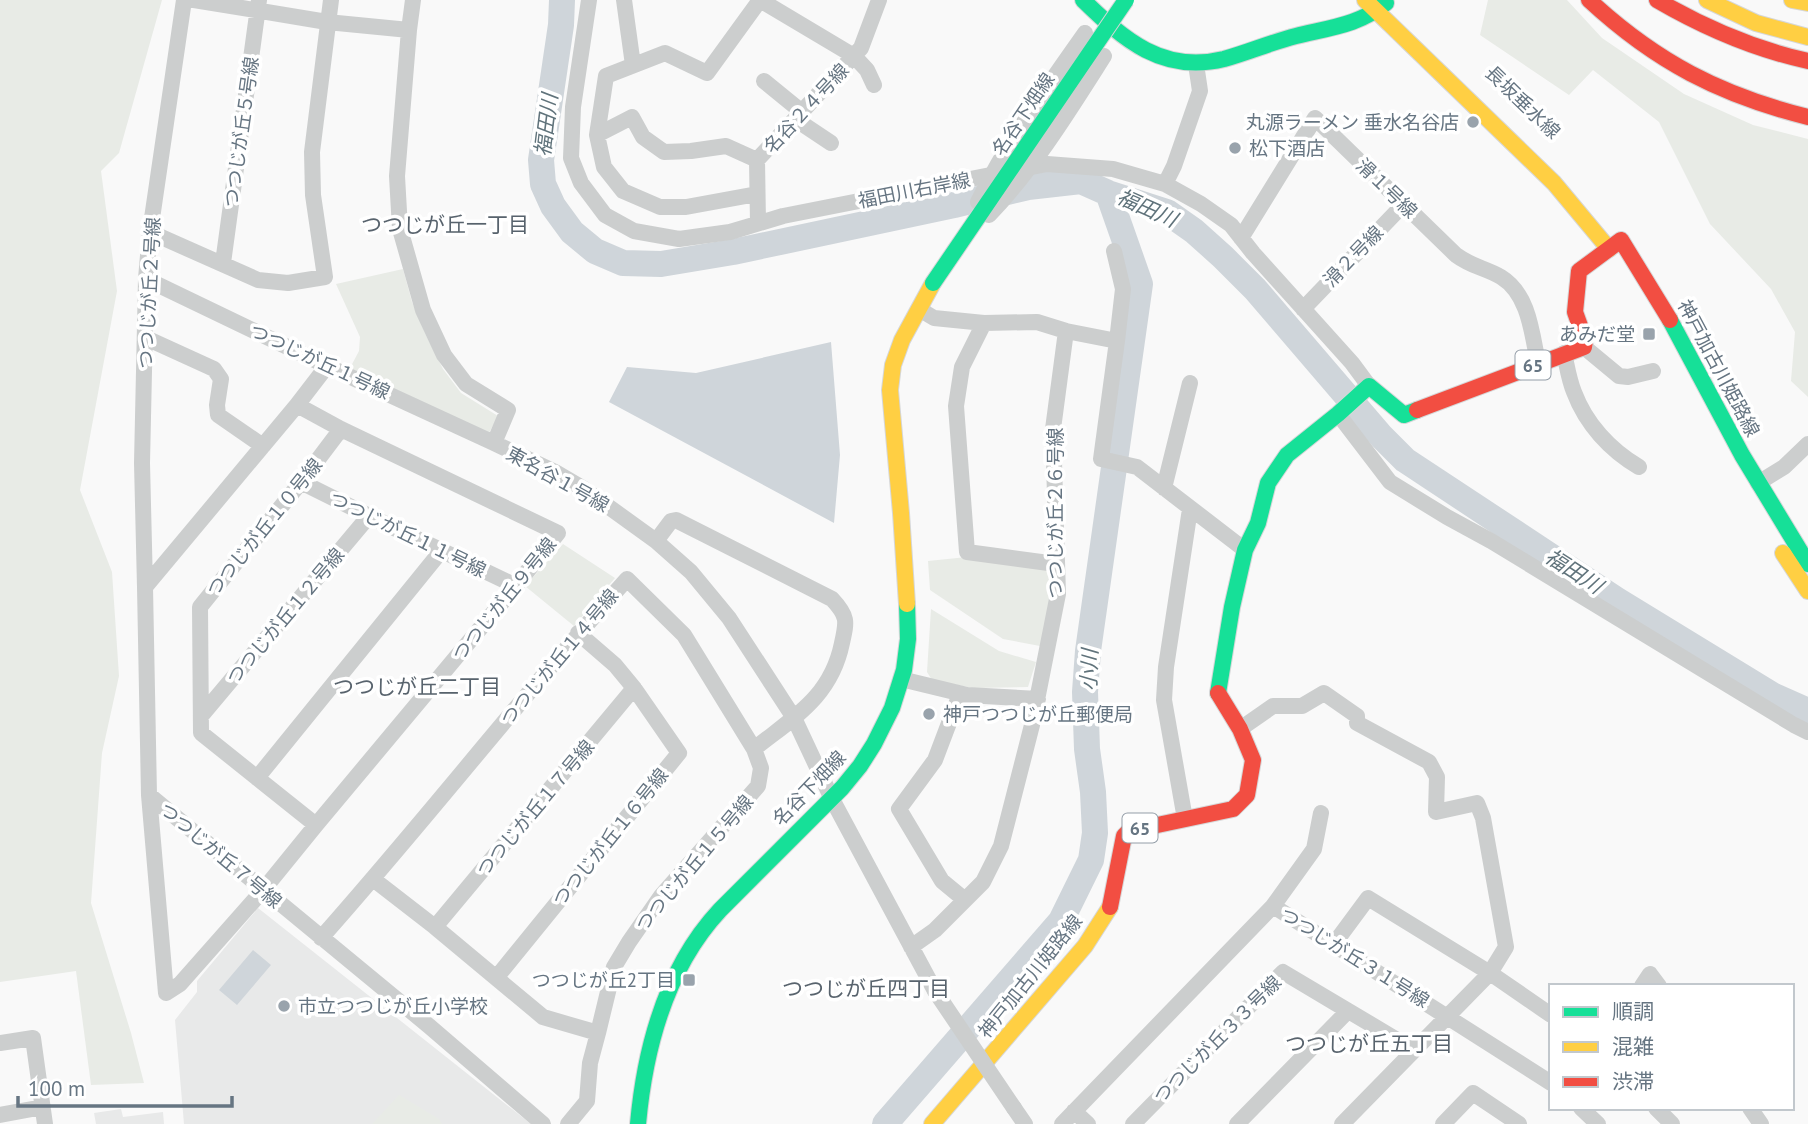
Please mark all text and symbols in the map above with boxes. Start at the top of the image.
street label: つつじが丘５号線 [219,55,263,209]
street label: 名谷２４号線 [758,58,854,158]
street label: 長坂垂水線 [1480,60,1566,144]
street label: 名谷下畑線 [986,68,1060,160]
water label: 福田川 [529,90,563,158]
place label: 丸源ラーメン 垂水名谷店 [1246,110,1459,134]
marker: 丸源ラーメン 垂水名谷店 [1465,114,1481,130]
place label: 松下酒店 [1249,136,1325,160]
marker: 松下酒店 [1227,140,1243,156]
street label: 滑１号線 [1351,153,1423,223]
street label: 福田川右岸線 [856,167,972,213]
water label: 福田川 [1113,183,1183,234]
district label: つつじが丘一丁目 [361,211,529,238]
street label: つつじが丘２号線 [133,216,165,370]
street label: 滑２号線 [1318,220,1388,292]
street label: 神戸加古川姫路線 [1673,295,1765,441]
street label: つつじが丘１号線 [246,318,394,404]
place label: あみだ堂 [1559,322,1635,346]
marker: あみだ堂 [1641,326,1657,342]
road number: 65 [1516,351,1550,380]
street label: つつじが丘２６号線 [1043,427,1067,599]
street label: 東名谷１号線 [502,441,614,517]
street label: つつじが丘１０号線 [201,453,327,601]
street label: つつじが丘１１号線 [326,486,490,582]
street label: つつじが丘９号線 [447,532,561,666]
street label: つつじが丘１２号線 [221,543,349,689]
water label: 福田川 [1540,543,1609,601]
street label: つつじが丘１４号線 [495,584,623,730]
water label: 小川 [1075,647,1103,691]
district label: つつじが丘二丁目 [333,673,501,700]
place label: 神戸つつじが丘郵便局 [943,702,1133,726]
marker: 神戸つつじが丘郵便局 [921,706,937,722]
street label: つつじが丘１７号線 [471,735,599,881]
street label: 名谷下畑線 [767,745,851,831]
street label: つつじが丘１６号線 [547,763,673,911]
street label: つつじが丘１５号線 [630,790,758,936]
street label: つつじが丘７号線 [155,797,287,913]
road number: 65 [1122,814,1158,842]
street label: つつじが丘３１号線 [1276,902,1434,1012]
street label: 神戸加古川姫路線 [973,909,1087,1043]
place label: つつじが丘2丁目 [532,968,675,992]
street label: つつじが丘３３号線 [1148,970,1286,1108]
marker: つつじが丘2丁目 [681,972,697,988]
district label: つつじが丘四丁目 [782,975,950,1002]
legend [1549,984,1794,1110]
place label: 市立つつじが丘小学校 [298,994,488,1018]
marker: 市立つつじが丘小学校 [276,998,292,1014]
text: 順調 [1612,998,1654,1025]
district label: つつじが丘五丁目 [1285,1030,1453,1057]
text: 混雑 [1612,1033,1654,1060]
scale bar [18,1064,231,1108]
text: 渋滞 [1612,1068,1654,1095]
text: 100 m [28,1075,85,1102]

